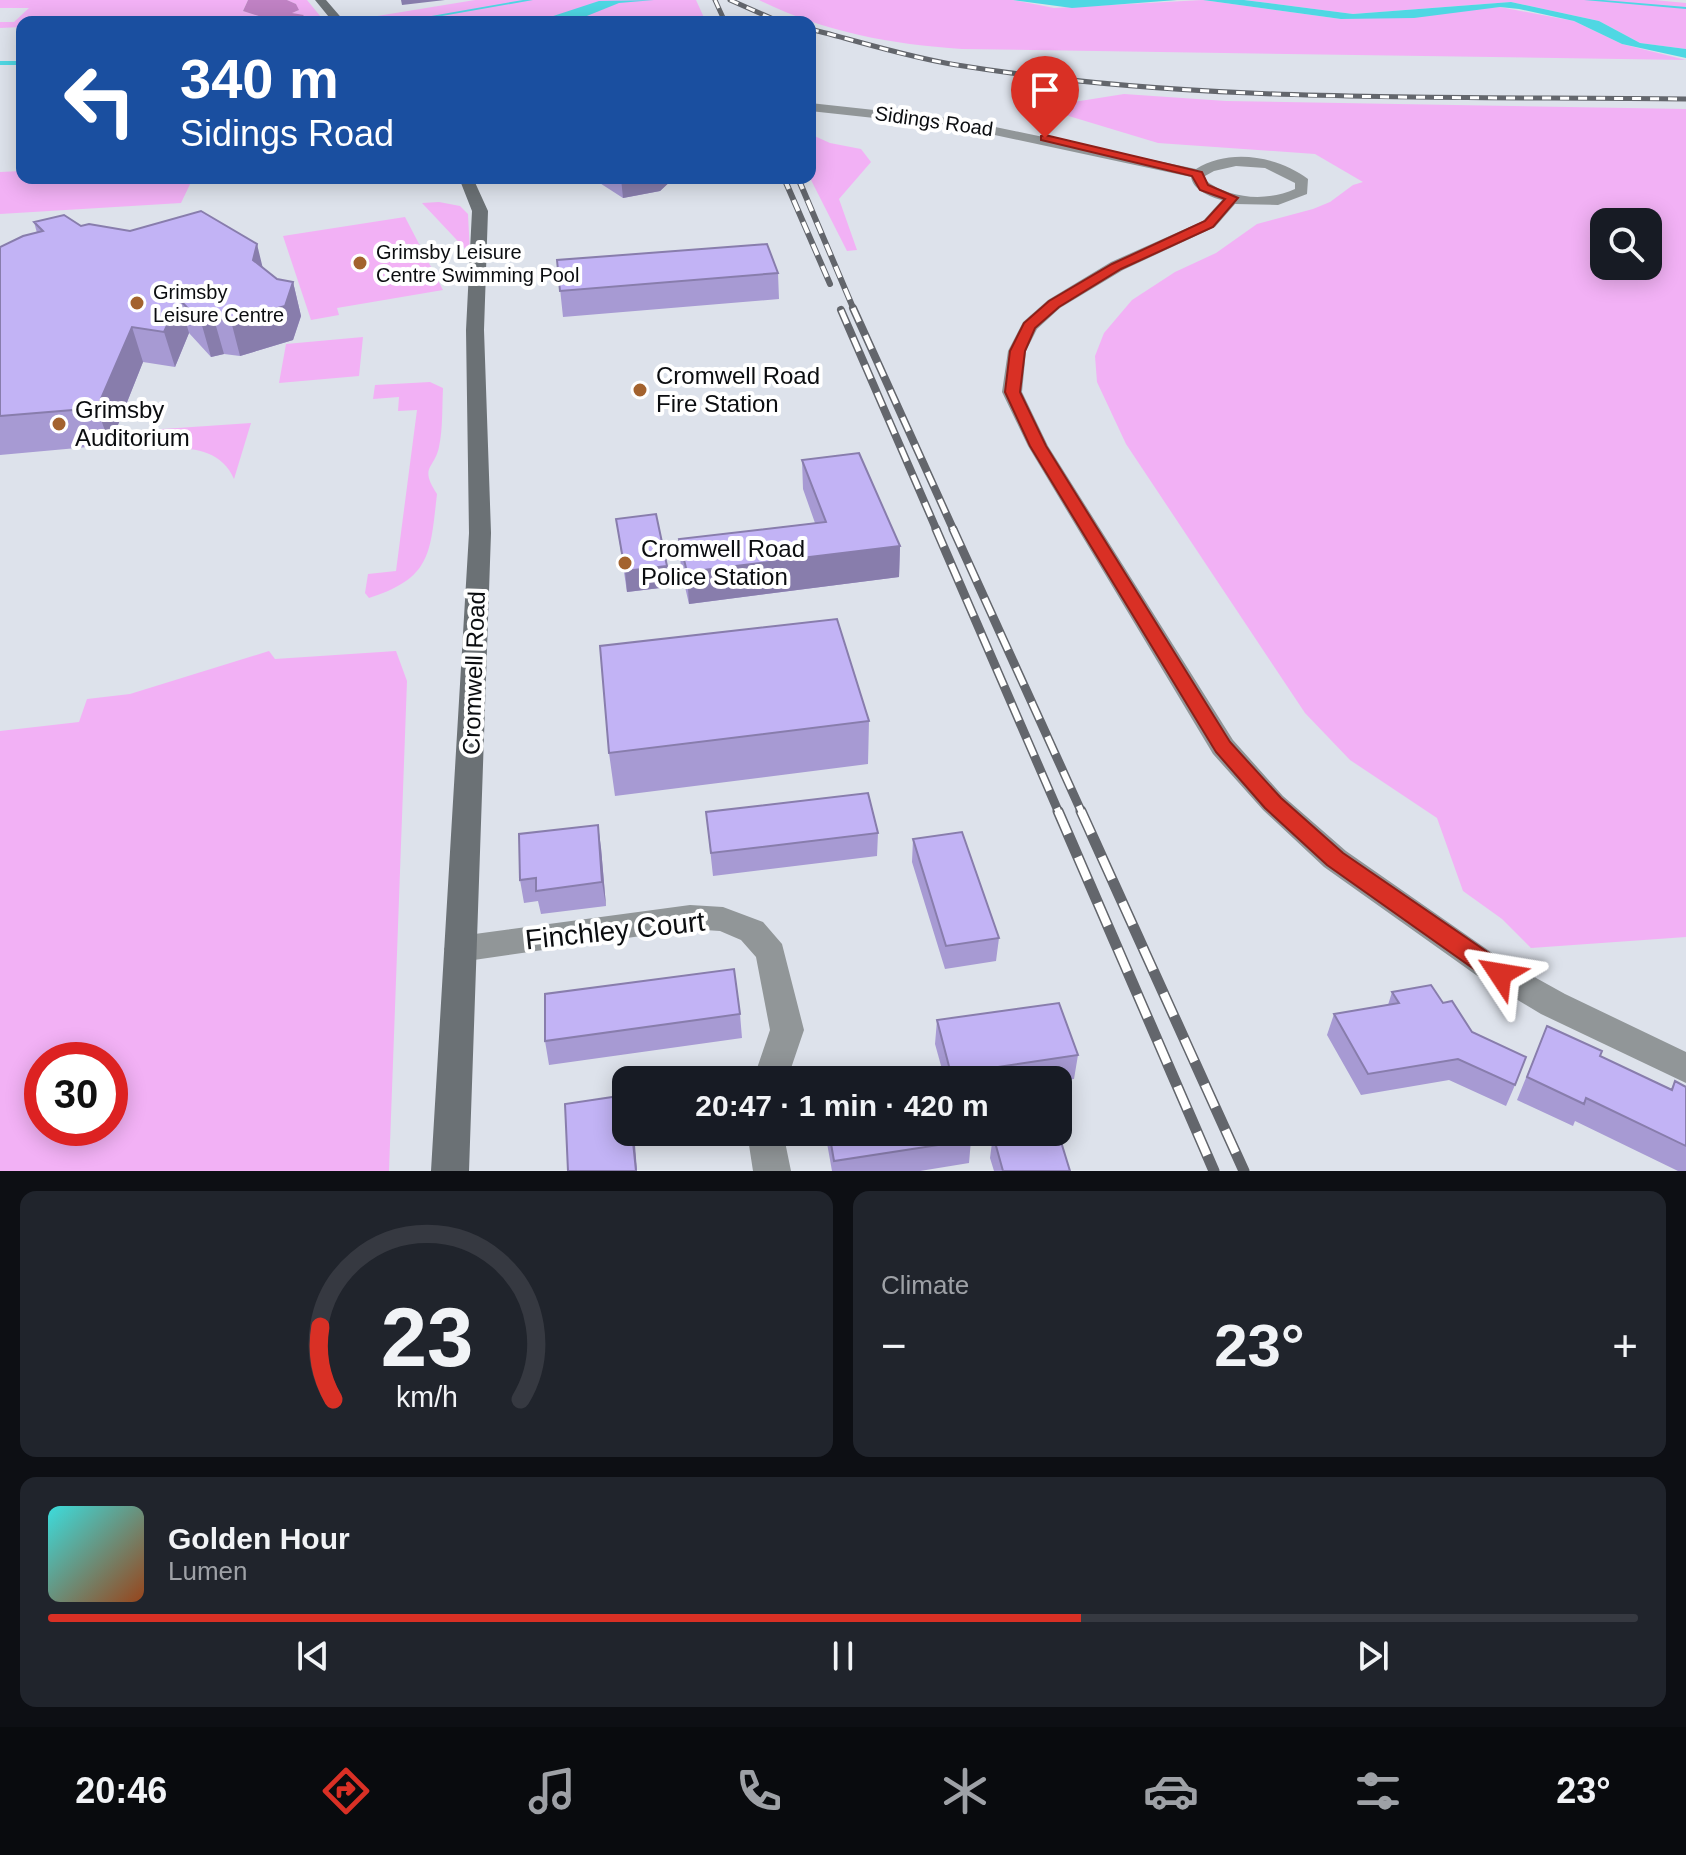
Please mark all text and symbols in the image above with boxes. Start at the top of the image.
text: 340 m [180,47,339,110]
icon: left [48,48,152,152]
pin [1011,56,1079,138]
icon: arrive [1023,68,1067,112]
street label: Sidings Road [874,102,994,140]
text: Sidings Road [180,113,394,154]
map controls [1590,208,1662,280]
button: search [1590,208,1662,280]
place label: Grimsby Leisure Centre Swimming Pool [376,241,579,286]
marker: Grimsby Leisure Centre Swimming Pool [351,254,369,272]
place label: Grimsby Leisure Centre [153,281,284,326]
marker: Grimsby Leisure Centre [128,294,146,312]
place label: Cromwell Road Fire Station [656,362,820,417]
marker: Cromwell Road Fire Station [631,381,649,399]
place label: Grimsby Auditorium [75,396,190,451]
marker: Grimsby Auditorium [50,415,68,433]
place label: Cromwell Road Police Station [641,535,805,590]
marker: Cromwell Road Police Station [616,554,634,572]
street label: Cromwell Road [457,591,490,755]
street label: Finchley Court [524,906,707,955]
position arrow [1458,932,1542,1016]
speed limit sign: 30 [24,1042,128,1146]
text: 20:47 · 1 min · 420 m [695,1089,989,1122]
text: Climate [881,1270,969,1300]
text: 23 [380,1291,473,1384]
text: 23° [1214,1312,1305,1379]
text: − [881,1321,907,1370]
text: + [1612,1321,1638,1370]
text: km/h [396,1381,457,1413]
text: Golden Hour [168,1522,350,1555]
text: Lumen [168,1556,248,1586]
icon: previous [291,1634,335,1678]
icon: pause [821,1634,865,1678]
icon: next [1351,1634,1395,1678]
icon: directions [318,1763,374,1819]
icon: music [524,1763,580,1819]
icon: phone [731,1763,787,1819]
icon: climate [937,1763,993,1819]
icon: car [1143,1763,1199,1819]
icon: filters [1350,1763,1406,1819]
text: 20:46 [75,1770,167,1811]
text: 23° [1556,1770,1611,1811]

